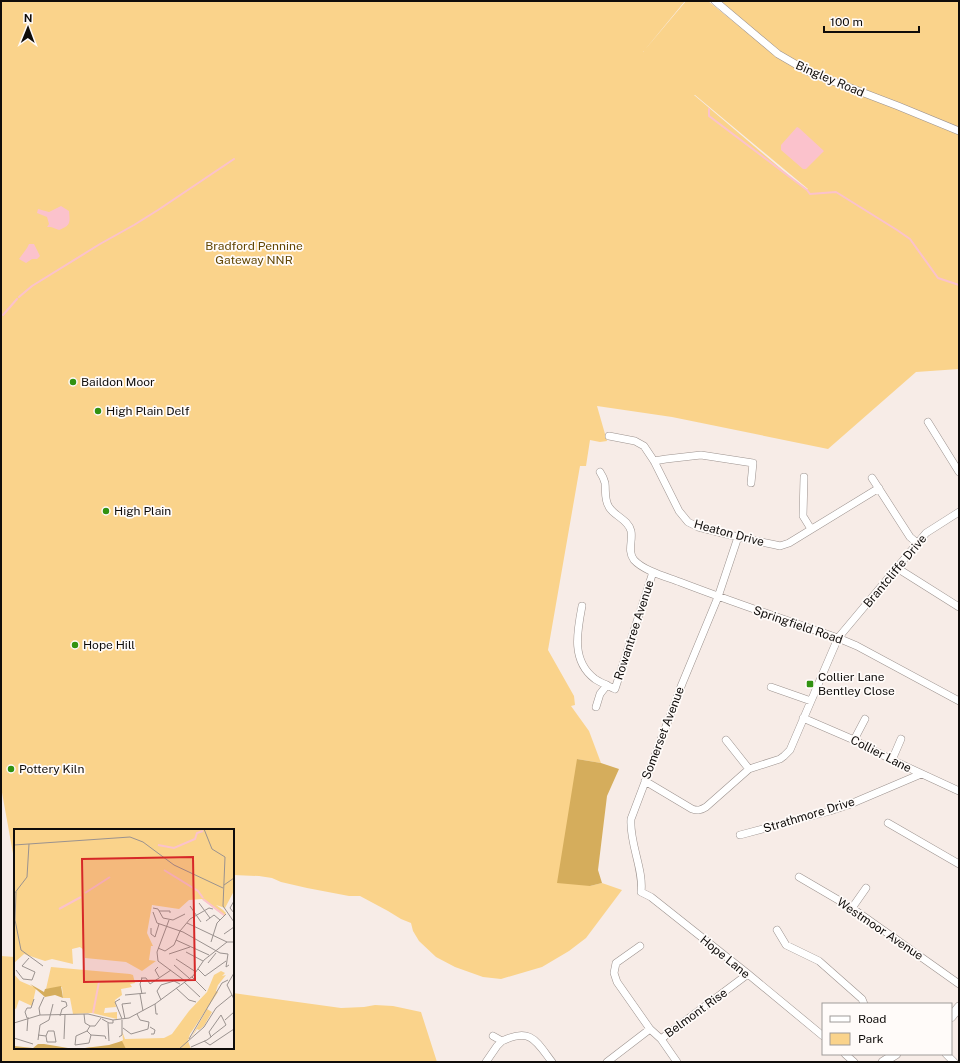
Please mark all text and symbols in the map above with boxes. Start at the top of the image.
north arrow [8,8,48,48]
scale bar [824,8,919,34]
text: N [24,12,33,24]
text: 100 m [830,15,863,29]
street label: Bingley Road [794,58,866,100]
park label: Bradford Pennine Gateway NNR [205,239,303,267]
place label: Baildon Moor [81,375,155,389]
marker: Baildon Moor [68,377,78,387]
place label: High Plain Delf [106,404,190,418]
marker: High Plain Delf [93,406,103,416]
place label: High Plain [114,504,171,518]
marker: High Plain [101,506,111,516]
street label: Heaton Drive [692,517,766,549]
street label: Brantcliffe Drive [860,532,930,610]
street label: Rowantree Avenue [611,578,657,682]
street label: Springfield Road [751,603,845,647]
place label: Hope Hill [83,638,135,652]
marker: Hope Hill [70,640,80,650]
place label: Collier Lane Bentley Close [818,670,895,698]
marker: Collier Lane Bentley Close [805,679,815,689]
street label: Somerset Avenue [639,685,687,781]
street label: Collier Lane [848,733,914,775]
place label: Pottery Kiln [19,762,84,776]
marker: Pottery Kiln [6,764,16,774]
street label: Strathmore Drive [762,794,857,836]
inset map [14,829,234,1049]
street label: Westmoor Avenue [834,895,926,963]
street label: Hope Lane [697,933,753,981]
street label: Belmont Rise [662,986,730,1040]
legend [822,1003,952,1055]
text: Road [858,1012,886,1026]
text: Park [858,1032,884,1046]

